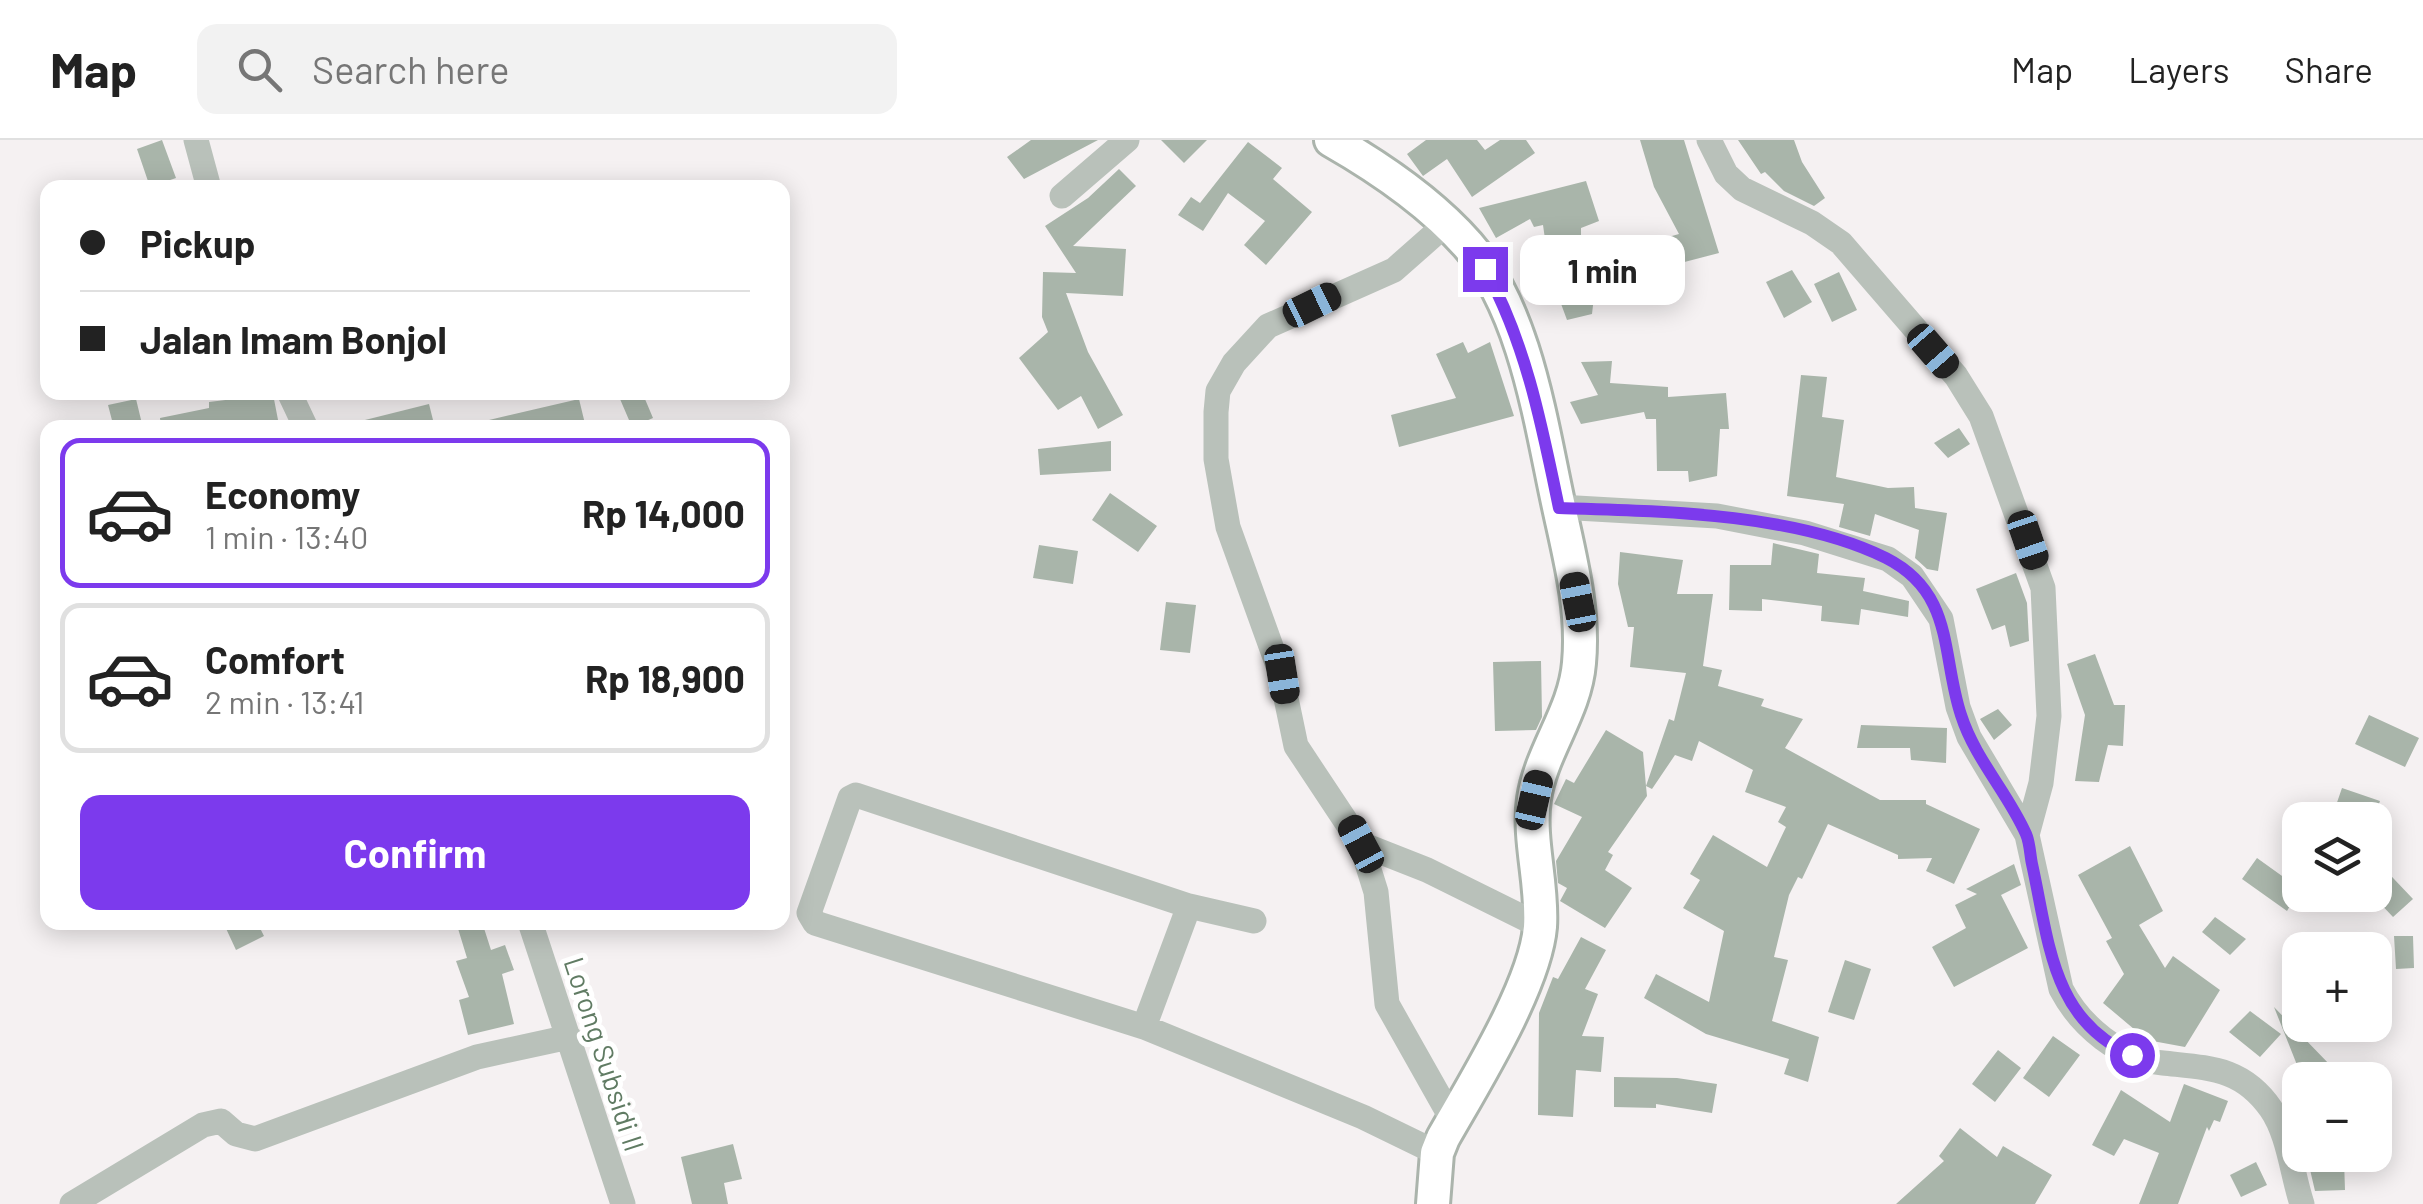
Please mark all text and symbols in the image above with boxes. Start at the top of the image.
search box [197,24,897,114]
text: Map [50,40,137,98]
icon: search [232,42,287,97]
text: Search here [312,46,509,92]
text: Map [2011,48,2073,90]
text: Layers [2128,48,2230,90]
text: Share [2285,48,2373,90]
text: Pickup [140,220,255,266]
callout: 1 min [1520,234,1685,304]
route end [1463,247,1508,292]
text: 1 min [1567,251,1638,289]
car [1278,278,1346,332]
text: Jalan Imam Bonjol [140,316,447,362]
car [1902,319,1964,383]
icon: car [85,468,175,558]
text: Economy [205,471,360,517]
text: Rp 14,000 [582,490,745,536]
car [2004,507,2052,573]
text: 1 min · 13:40 [205,517,368,555]
car [1558,570,1598,634]
icon: car [85,633,175,723]
text: Comfort [205,636,345,682]
car [1262,642,1302,706]
text: Rp 18,900 [585,655,745,701]
text: 2 min · 13:41 [205,682,364,720]
car [1513,767,1555,833]
button: Confirm [80,795,750,910]
map controls [2282,802,2392,1172]
button: layers [2282,802,2392,912]
car [1334,810,1388,878]
button: + [2282,932,2392,1042]
street label: Lorong Subsidi II [558,953,652,1155]
route start [2110,1033,2155,1078]
button: − [2282,1062,2392,1172]

